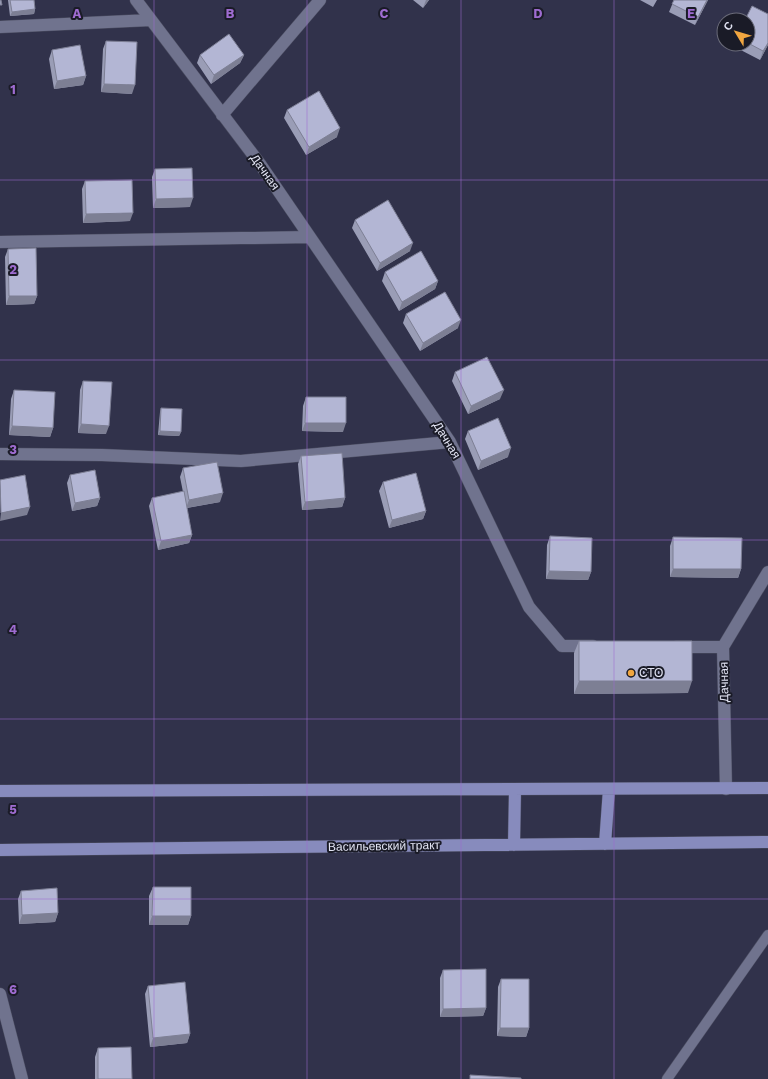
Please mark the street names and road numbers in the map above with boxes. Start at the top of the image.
street label: Дачная [248,151,282,193]
street label: Дачная [431,419,463,461]
street label: Дачная [717,662,731,702]
street label: Васильевский тракт [328,838,441,854]

